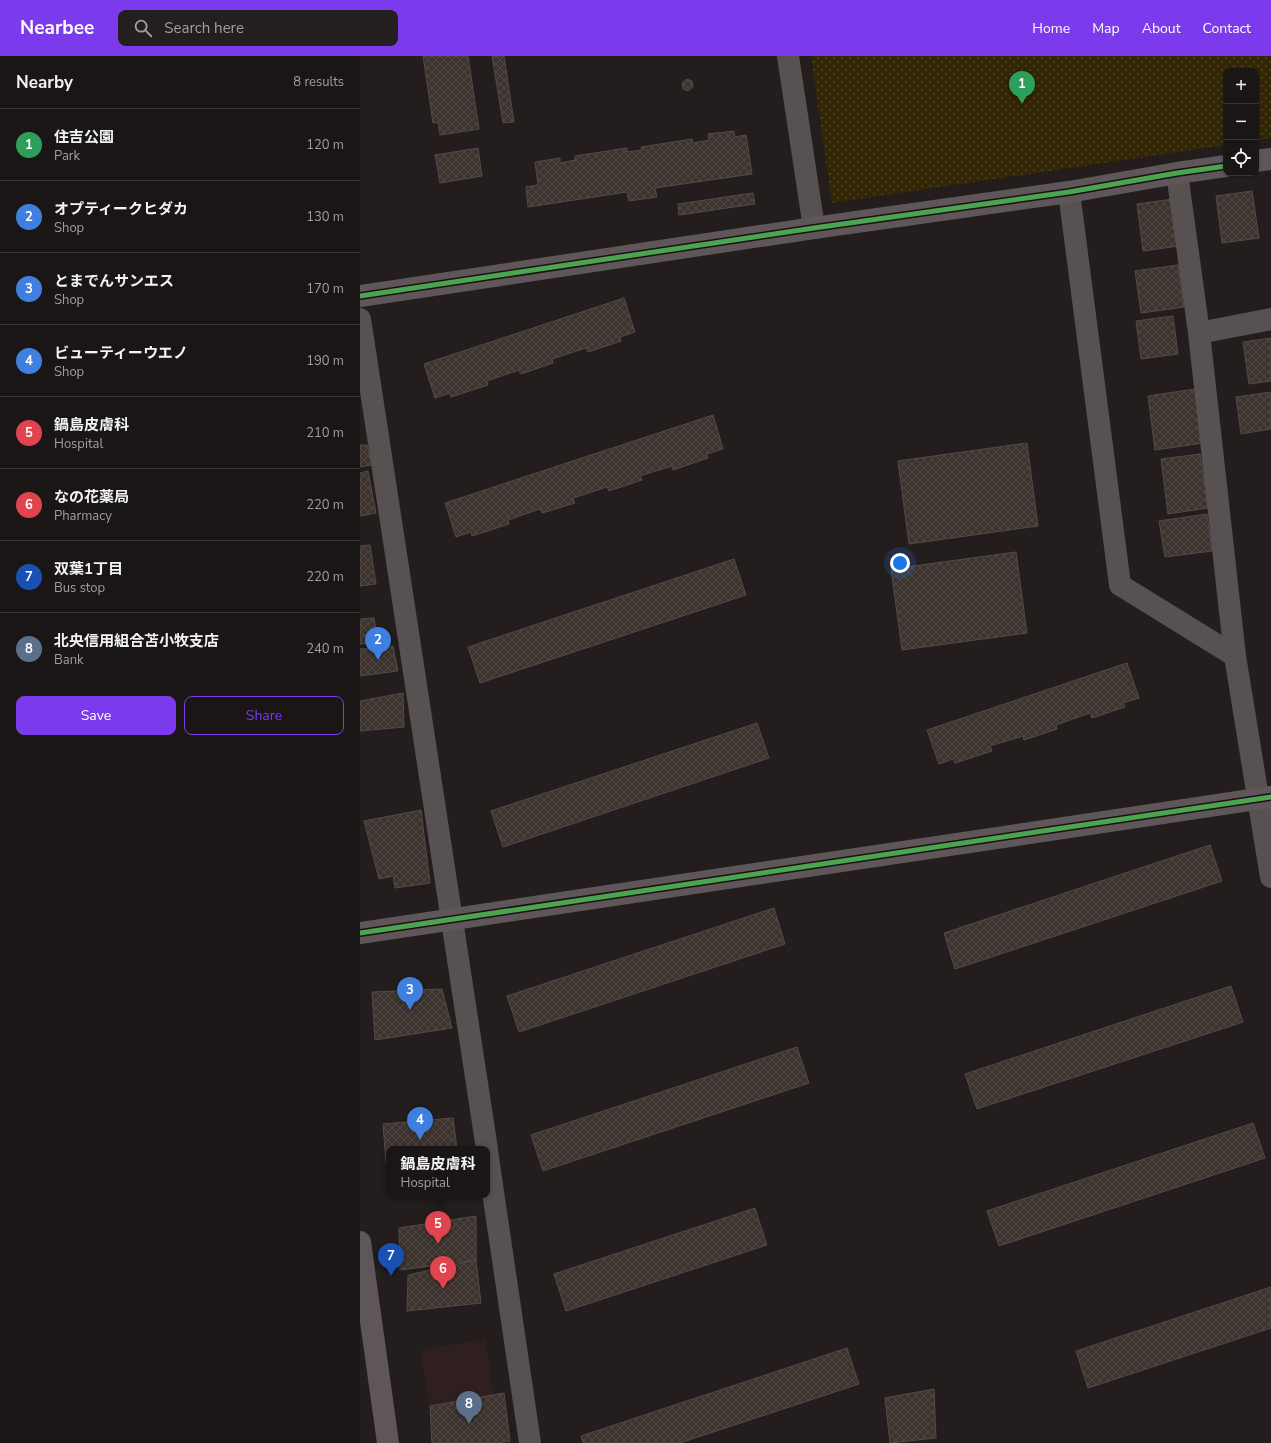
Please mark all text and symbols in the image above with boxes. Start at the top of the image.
search box [118,10,398,46]
text: Nearbee [20,15,94,41]
icon: search [132,17,154,39]
text: Search here [164,18,244,38]
text: Home [1032,19,1070,38]
text: Map [1092,19,1120,38]
text: About [1142,19,1181,38]
text: Contact [1203,19,1251,38]
map controls [1223,68,1259,176]
button: + [1223,68,1259,104]
text: Nearby [16,71,73,94]
pin: 1 [1009,71,1035,104]
text: 8 results [293,73,344,91]
button: − [1223,104,1259,140]
text: 住吉公園 [54,127,114,147]
text: 1 [25,136,33,154]
text: 120 m [306,136,344,154]
button: locate [1223,140,1259,176]
text: Park [54,147,80,165]
text: オプティークヒダカ [54,199,188,219]
text: 2 [25,208,33,226]
text: 130 m [306,208,344,226]
text: Shop [54,219,84,237]
text: とまでんサンエス [54,271,174,291]
text: 3 [25,280,33,298]
text: 170 m [306,280,344,298]
text: Shop [54,291,84,309]
text: ビューティーウエノ [54,343,188,363]
text: 4 [25,352,33,370]
text: 190 m [306,352,344,370]
text: Shop [54,363,84,381]
text: 鍋島皮膚科 [54,415,129,435]
text: 5 [25,424,33,442]
text: 210 m [306,424,344,442]
text: Hospital [54,435,103,453]
text: なの花薬局 [54,487,129,507]
text: 6 [25,496,33,514]
text: 220 m [306,496,344,514]
text: Pharmacy [54,507,112,525]
your location [890,553,910,573]
text: 双葉1丁目 [54,559,123,579]
text: 7 [25,568,33,586]
text: 220 m [306,568,344,586]
text: Bus stop [54,579,105,597]
pin: 2 [365,627,391,660]
text: 北央信用組合苫小牧支店 [54,631,219,651]
text: 8 [25,640,33,658]
text: 240 m [306,640,344,658]
text: Bank [54,651,84,669]
button: Save [16,696,176,735]
button: Share [184,696,344,735]
pin: 3 [397,977,423,1010]
pin: 4 [407,1107,433,1140]
popup [386,1146,490,1198]
text: 鍋島皮膚科 [400,1154,476,1174]
text: Hospital [400,1174,450,1192]
pin: 5 [425,1211,451,1244]
pin: 7 [378,1243,404,1276]
pin: 6 [430,1256,456,1289]
pin: 8 [456,1391,482,1424]

